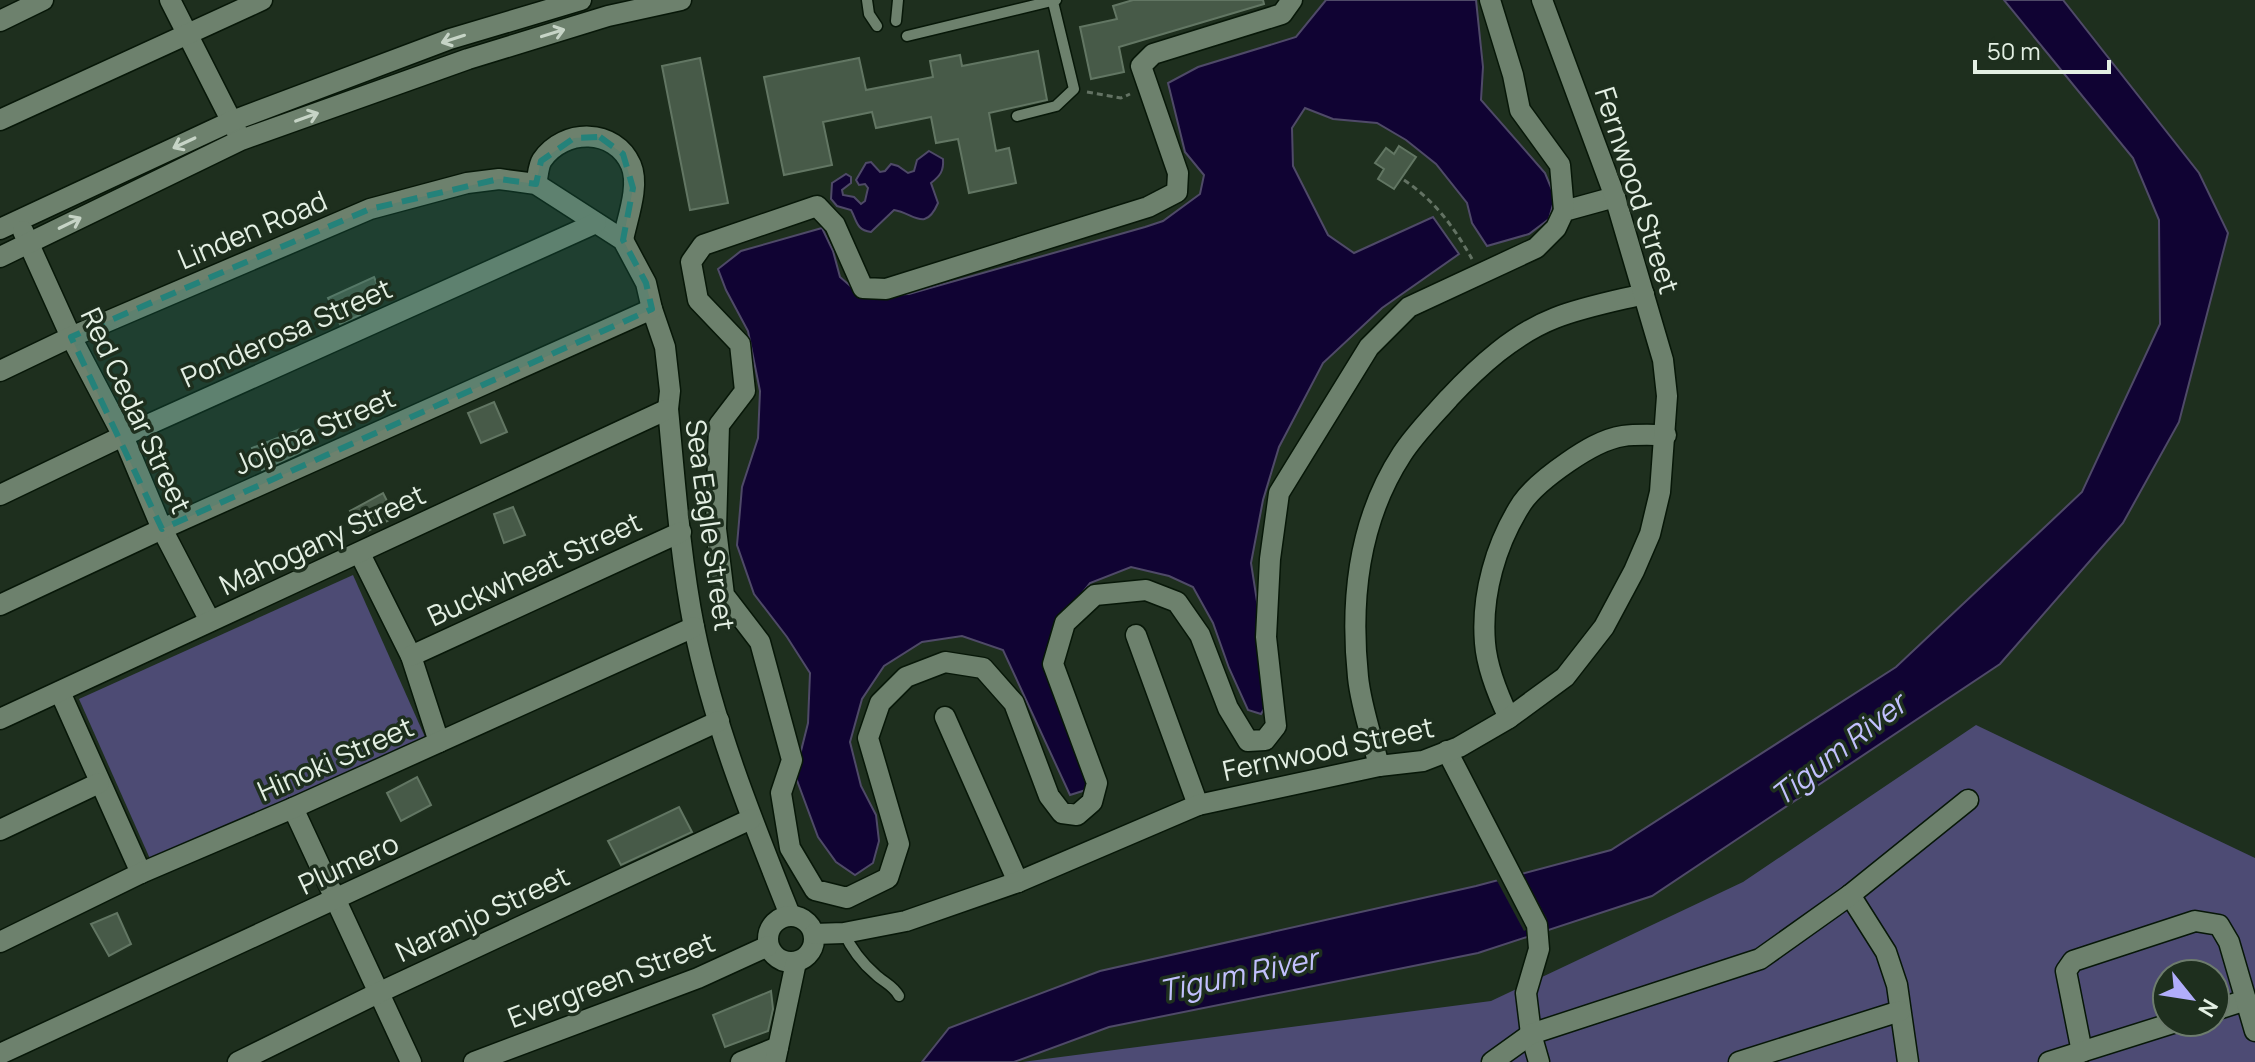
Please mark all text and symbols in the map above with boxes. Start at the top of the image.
scale bar [1975,24,2109,74]
one-way arrow [540,25,565,39]
one-way arrow [441,32,466,47]
text: 50 m [1987,34,2041,67]
street label: Fernwood Street [1587,82,1689,298]
one-way arrow [294,108,319,123]
one-way arrow [173,136,197,151]
street label: Linden Road [172,181,332,277]
one-way arrow [58,215,82,230]
street label: Ponderosa Street [174,268,398,396]
street label: Red Cedar Street [73,301,201,519]
street label: Jojoba Street [227,377,401,483]
street label: Sea Eagle Street [677,417,745,633]
street label: Mahogany Street [213,475,431,603]
street label: Buckwheat Street [421,502,647,634]
water label: Tigum River [1762,681,1917,815]
street label: Hinoki Street [251,707,419,809]
street label: Fernwood Street [1219,707,1437,789]
street label: Plumero [292,823,404,903]
street label: Naranjo Street [389,856,575,970]
street label: Evergreen Street [502,922,720,1036]
water label: Tigum River [1155,936,1325,1011]
north arrow [2151,958,2231,1038]
text: N [2191,994,2225,1022]

